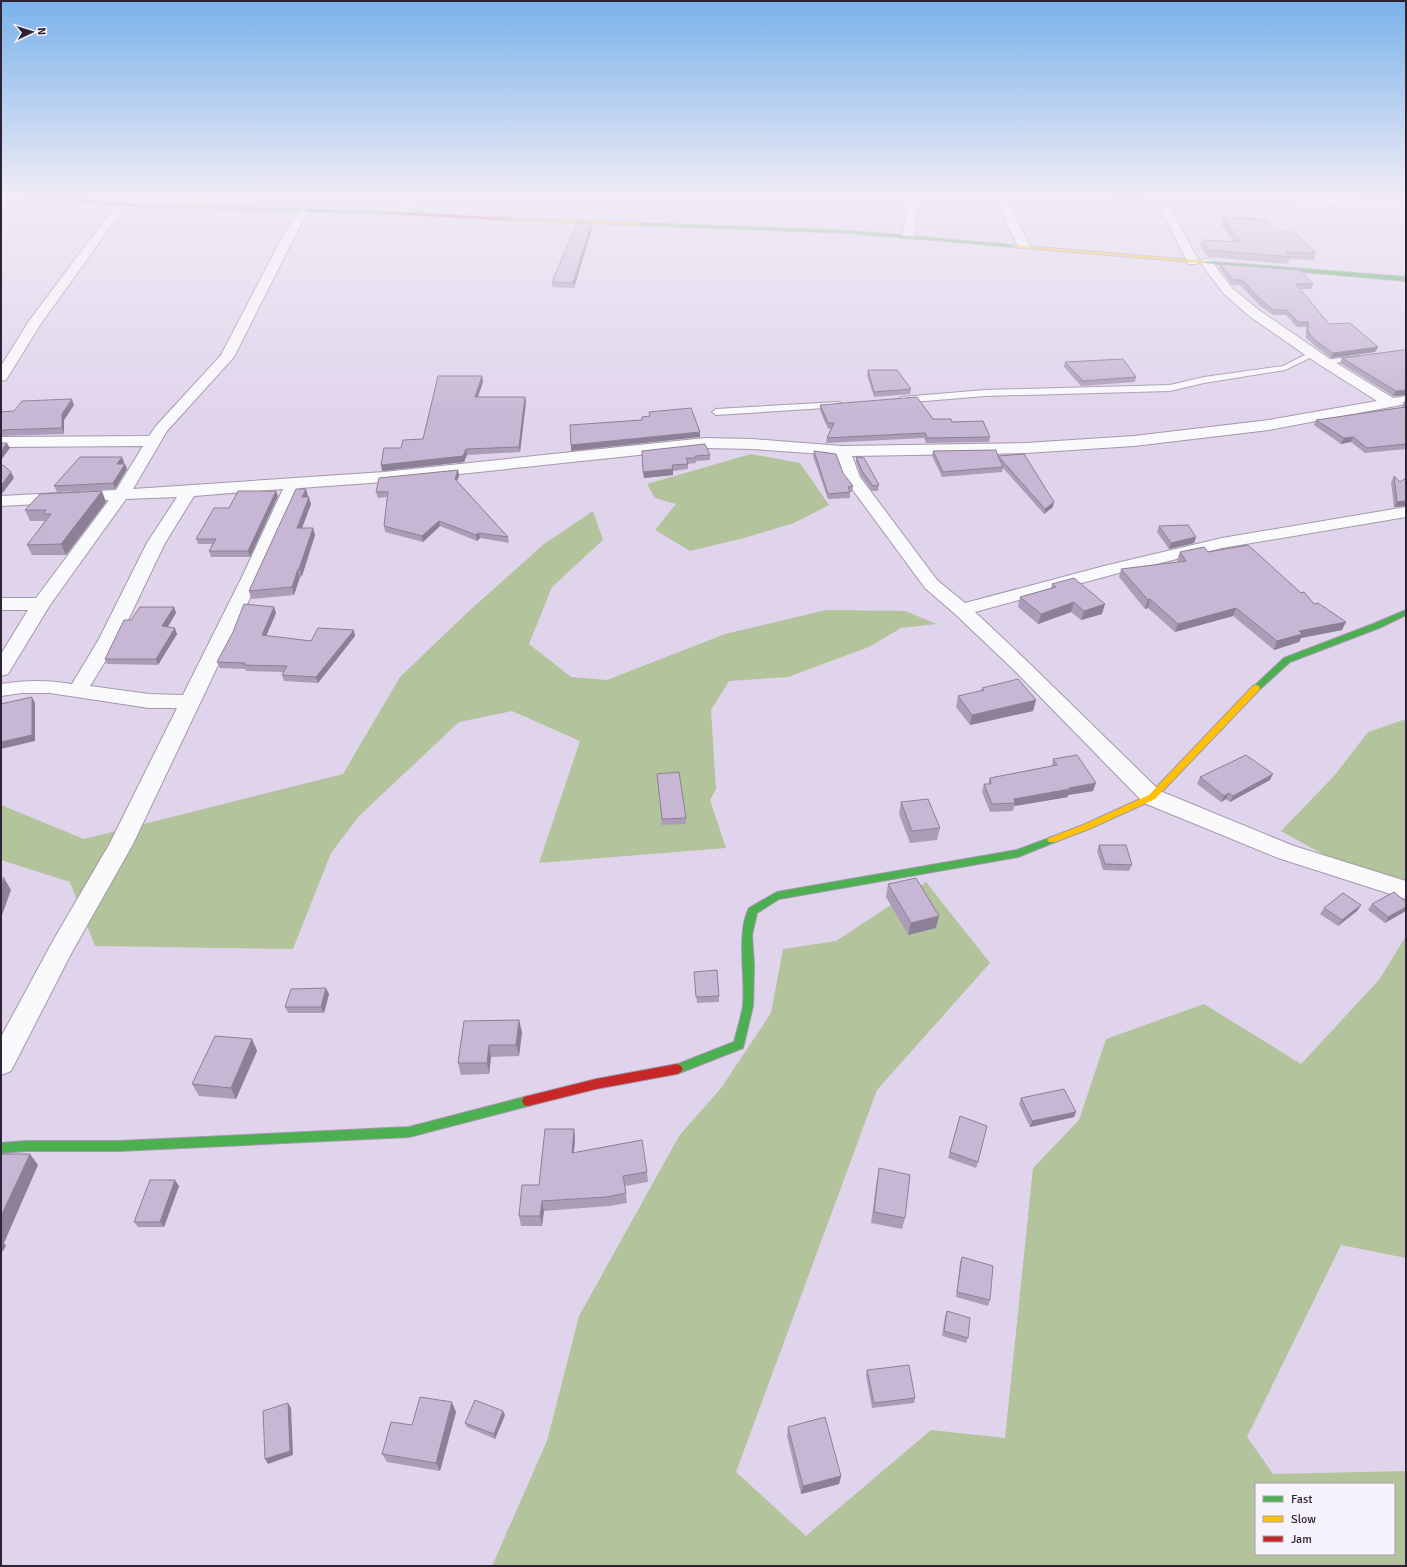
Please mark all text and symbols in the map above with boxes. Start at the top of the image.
north arrow [12,12,52,52]
text: N [35,27,48,36]
legend [1255,1483,1395,1555]
text: Fast [1291,1492,1312,1507]
text: Slow [1291,1512,1316,1527]
text: Jam [1291,1532,1312,1547]

